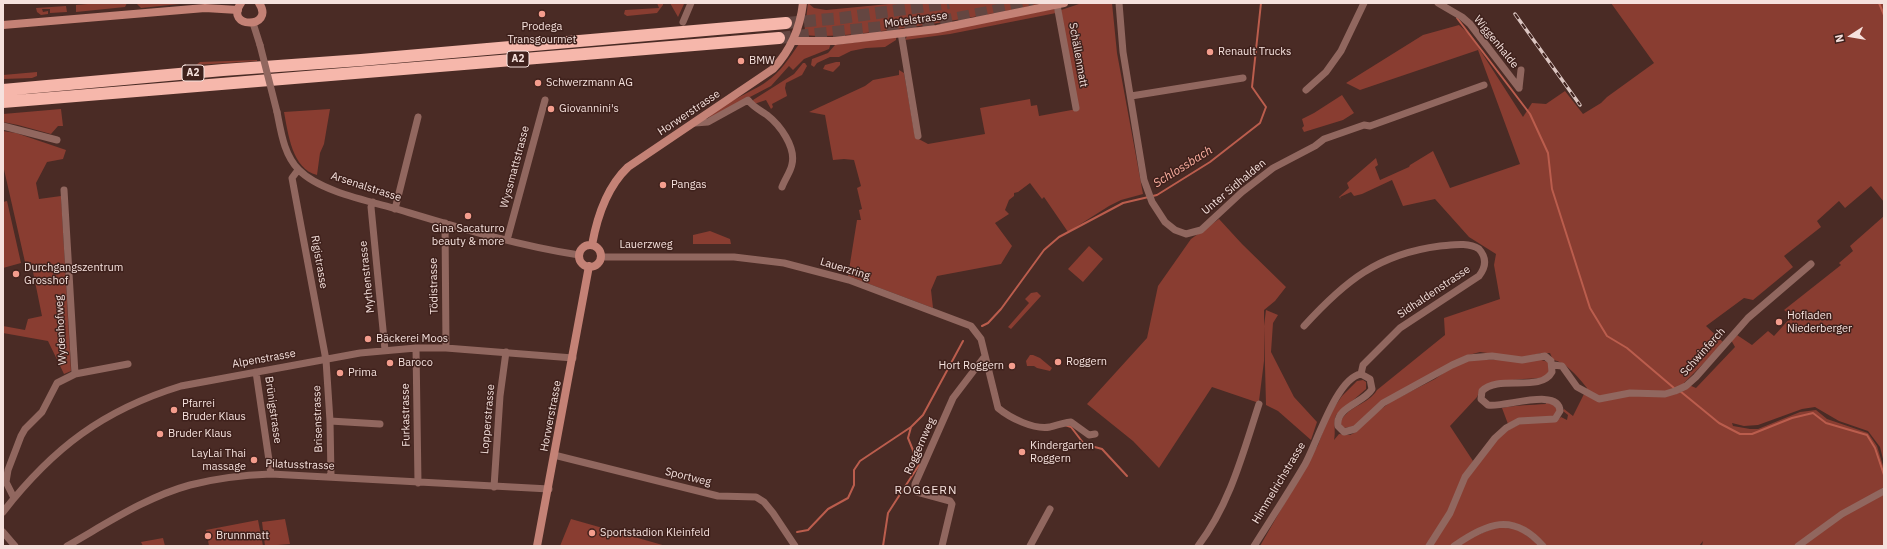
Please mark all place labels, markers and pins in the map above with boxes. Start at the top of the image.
marker: Prodega Transgourmet [537,9,547,19]
place label: Prodega Transgourmet [508,20,576,46]
place label: Renault Trucks [1218,45,1291,59]
marker: Renault Trucks [1205,47,1215,57]
place label: BMW [749,54,775,68]
marker: BMW [736,56,746,66]
place label: Schwerzmann AG [546,76,633,90]
marker: Schwerzmann AG [533,78,543,88]
place label: Giovannini's [559,102,619,116]
marker: Giovannini's [546,104,556,114]
place label: Pangas [671,178,707,192]
marker: Pangas [658,180,668,190]
marker: Gina Sacaturro beauty & more [463,211,473,221]
place label: Gina Sacaturro beauty & more [431,222,505,248]
place label: Durchgangszentrum Grosshof [24,261,123,287]
marker: Durchgangszentrum Grosshof [11,269,21,279]
place label: Hofladen Niederberger [1787,309,1852,335]
marker: Hofladen Niederberger [1774,317,1784,327]
place label: Bäckerei Moos [376,332,448,346]
marker: Bäckerei Moos [363,334,373,344]
place label: Roggern [1066,355,1107,369]
place label: Baroco [398,356,433,370]
marker: Roggern [1053,357,1063,367]
marker: Baroco [385,358,395,368]
place label: Hort Roggern [939,359,1004,373]
marker: Hort Roggern [1007,361,1017,371]
place label: Prima [348,366,377,380]
marker: Prima [335,368,345,378]
place label: Pfarrei Bruder Klaus [182,397,246,423]
marker: Pfarrei Bruder Klaus [169,405,179,415]
place label: Bruder Klaus [168,427,232,441]
marker: Bruder Klaus [155,429,165,439]
place label: Kindergarten Roggern [1030,439,1094,465]
place label: LayLai Thai massage [191,447,246,473]
marker: Kindergarten Roggern [1017,447,1027,457]
marker: LayLai Thai massage [249,455,259,465]
place label: Sportstadion Kleinfeld [600,526,710,540]
marker: Sportstadion Kleinfeld [587,528,597,538]
place label: Brunnmatt [216,529,269,543]
marker: Brunnmatt [203,531,213,541]

